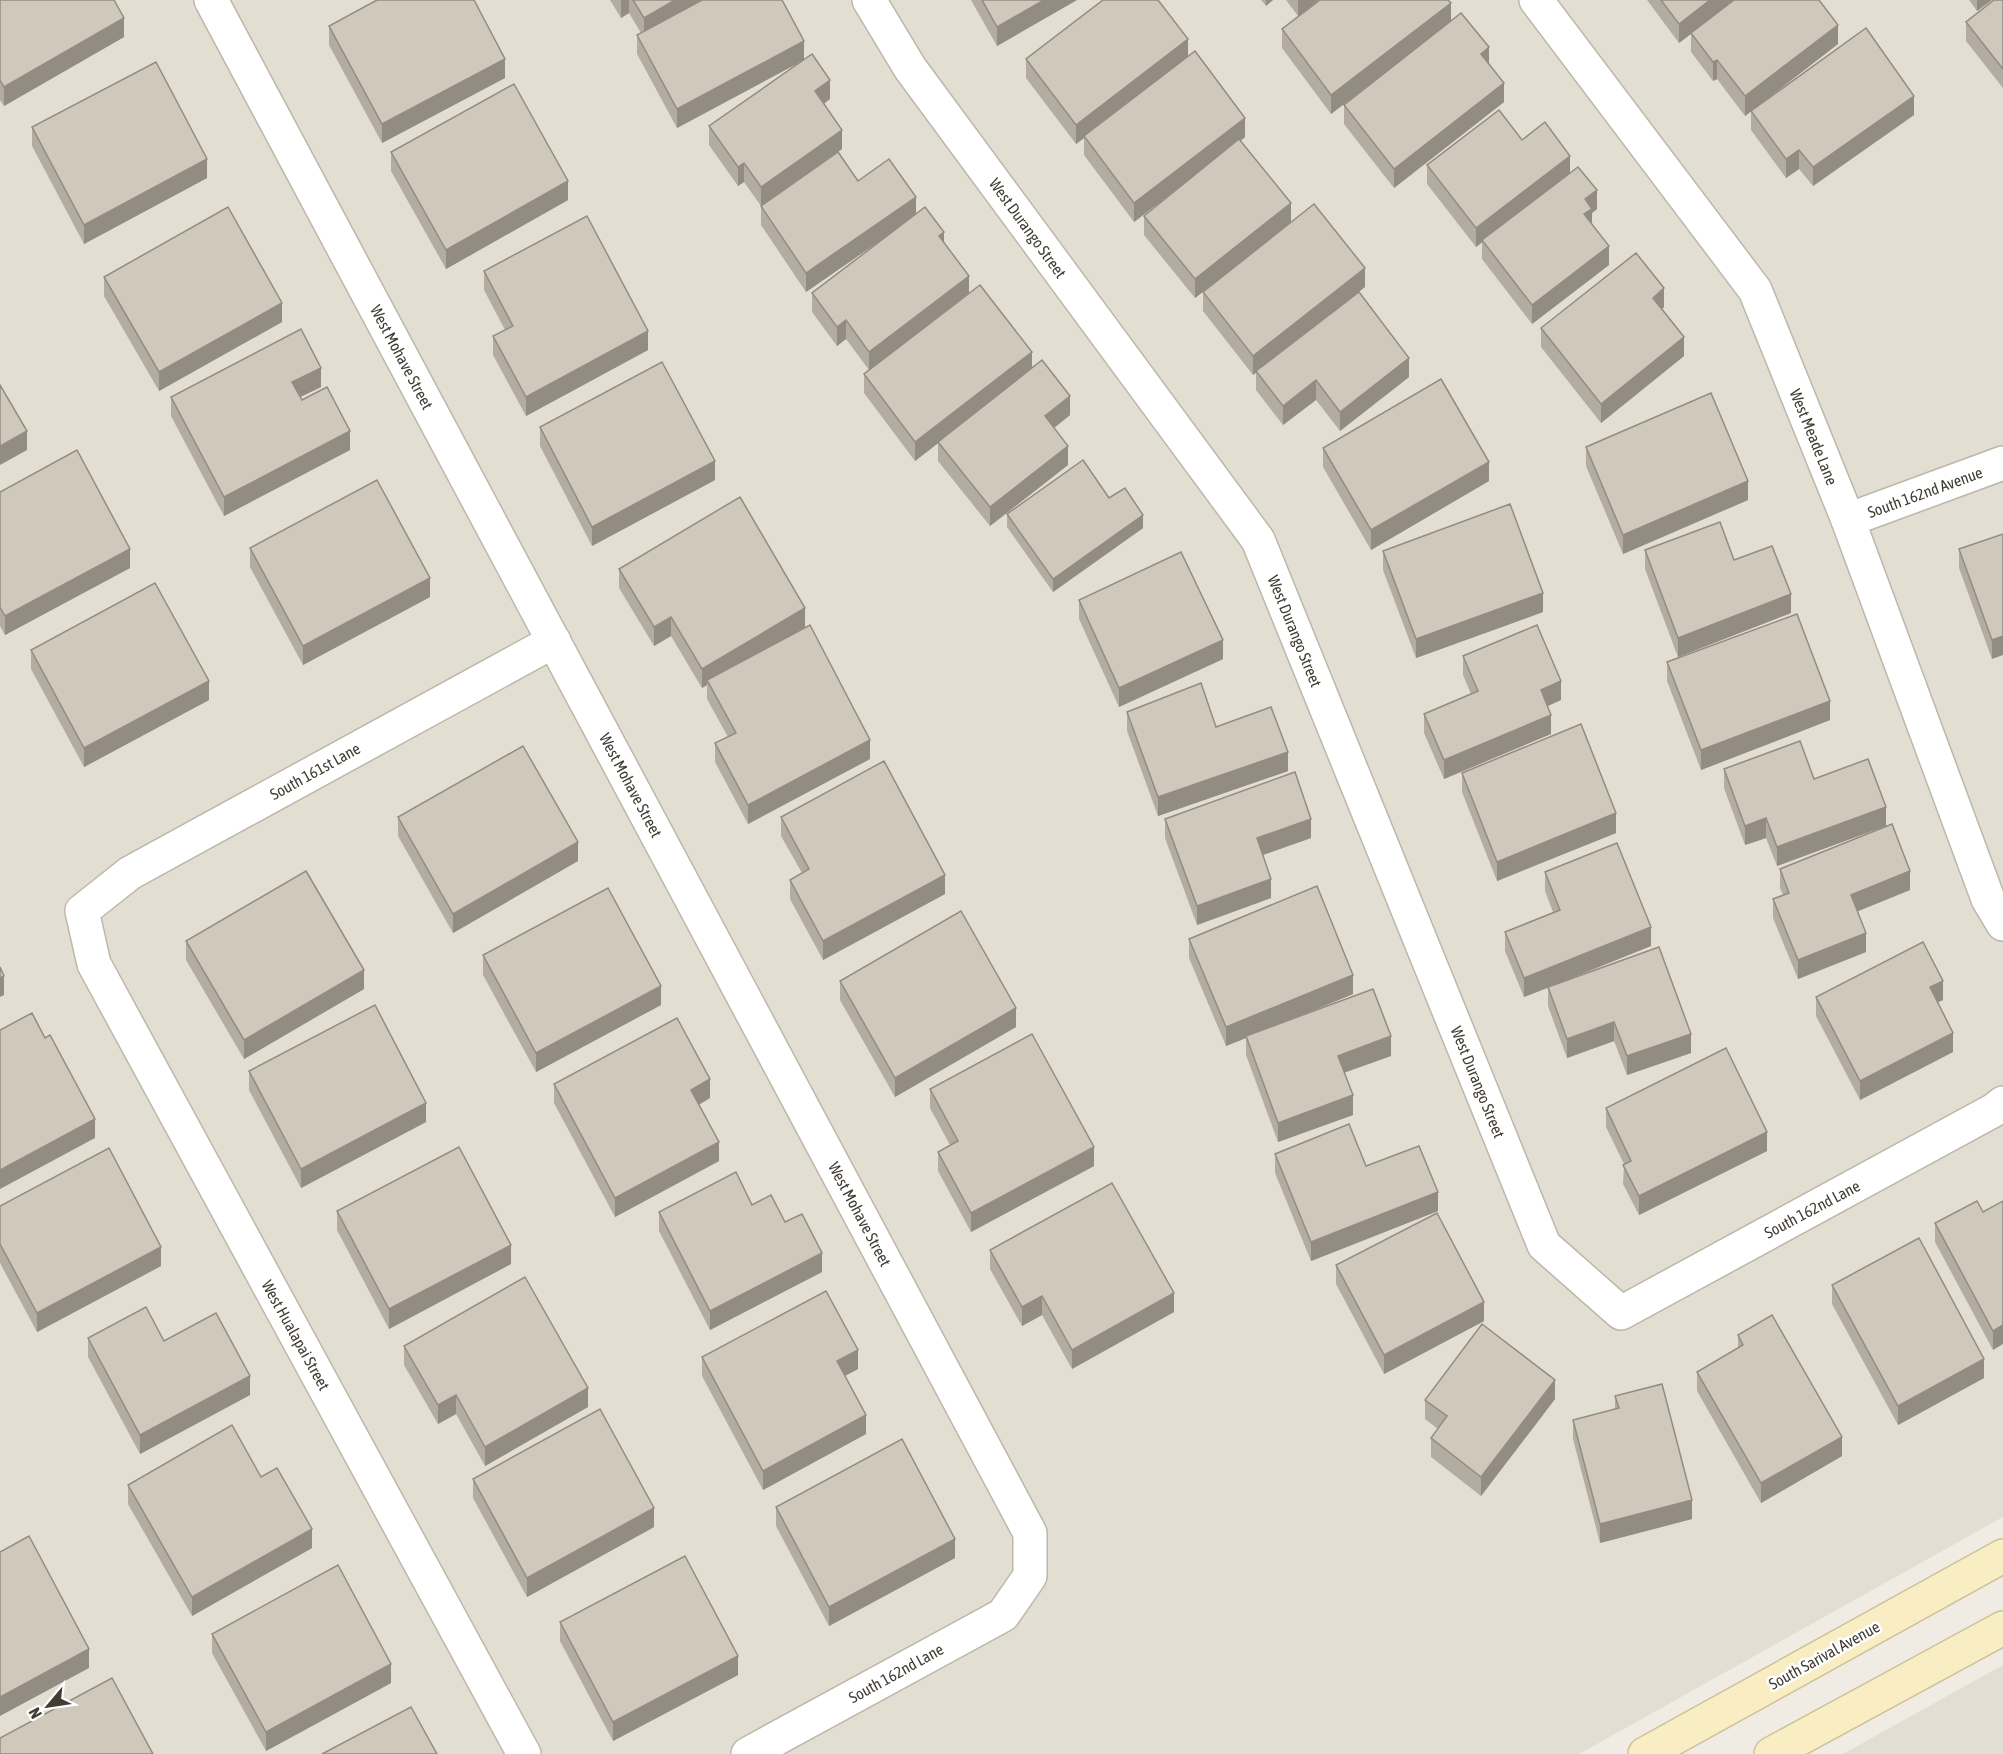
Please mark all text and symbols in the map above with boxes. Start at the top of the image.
street label: West Durango Street [985,175,1070,282]
street label: West Mohave Street [367,302,437,412]
street label: West Meade Lane [1787,386,1841,488]
street label: South 162nd Avenue [1865,463,1985,521]
street label: West Durango Street [1264,573,1326,690]
street label: West Mohave Street [596,730,666,840]
street label: South 161st Lane [267,739,363,803]
street label: West Durango Street [1447,1024,1509,1141]
street label: West Mohave Street [825,1159,895,1269]
street label: South 162nd Lane [1761,1176,1863,1242]
street label: West Hualapai Street [257,1277,334,1394]
street label: South Sarival Avenue [1766,1617,1882,1693]
street label: South 162nd Lane [846,1640,946,1706]
north arrow [18,1676,78,1736]
text: N [25,1705,45,1722]

